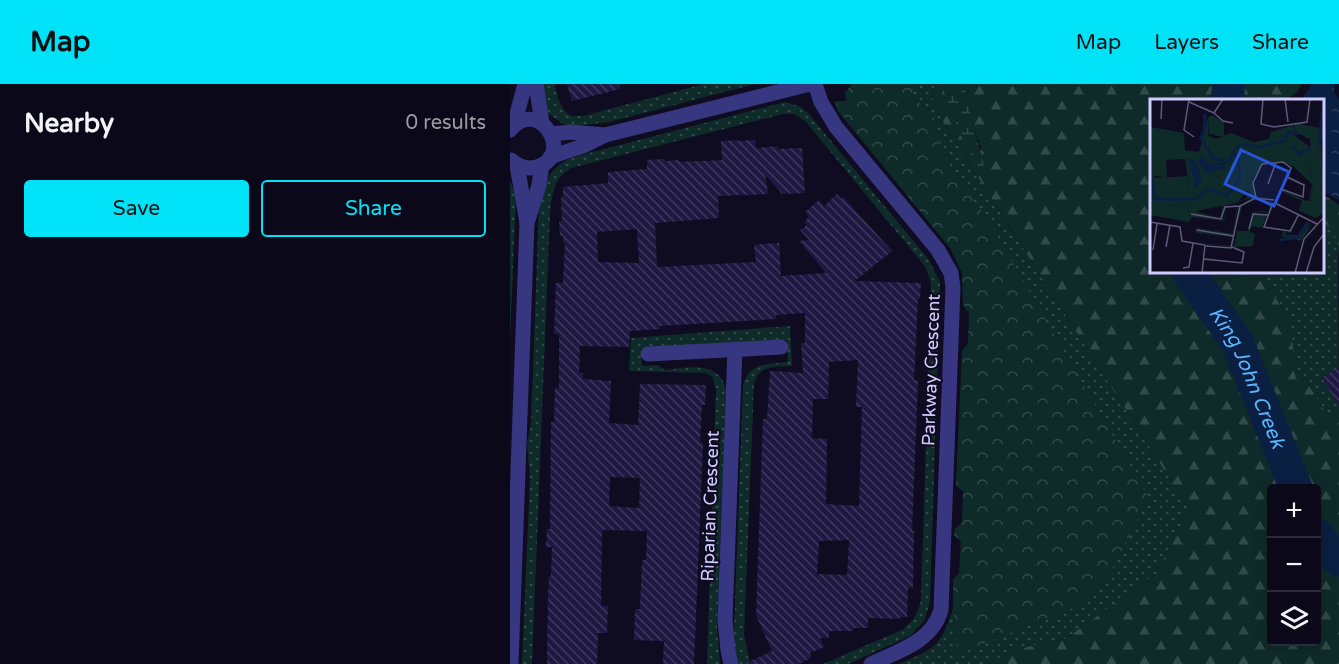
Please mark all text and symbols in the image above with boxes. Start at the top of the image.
text: Map [30,25,90,59]
text: Map [1076,30,1121,55]
text: Layers [1154,30,1219,55]
text: Share [1252,30,1309,55]
inset map [1150,99,1324,273]
text: Nearby [24,108,114,139]
text: 0 results [406,111,486,135]
button: Save [24,180,249,237]
button: Share [261,180,486,237]
street label: Parkway Crescent [917,294,945,446]
water label: King John Creek [1203,302,1291,454]
street label: Riparian Crescent [696,430,724,582]
map controls [1267,484,1321,646]
button: + [1267,484,1321,538]
button: − [1267,538,1321,592]
button: layers [1267,592,1321,646]

